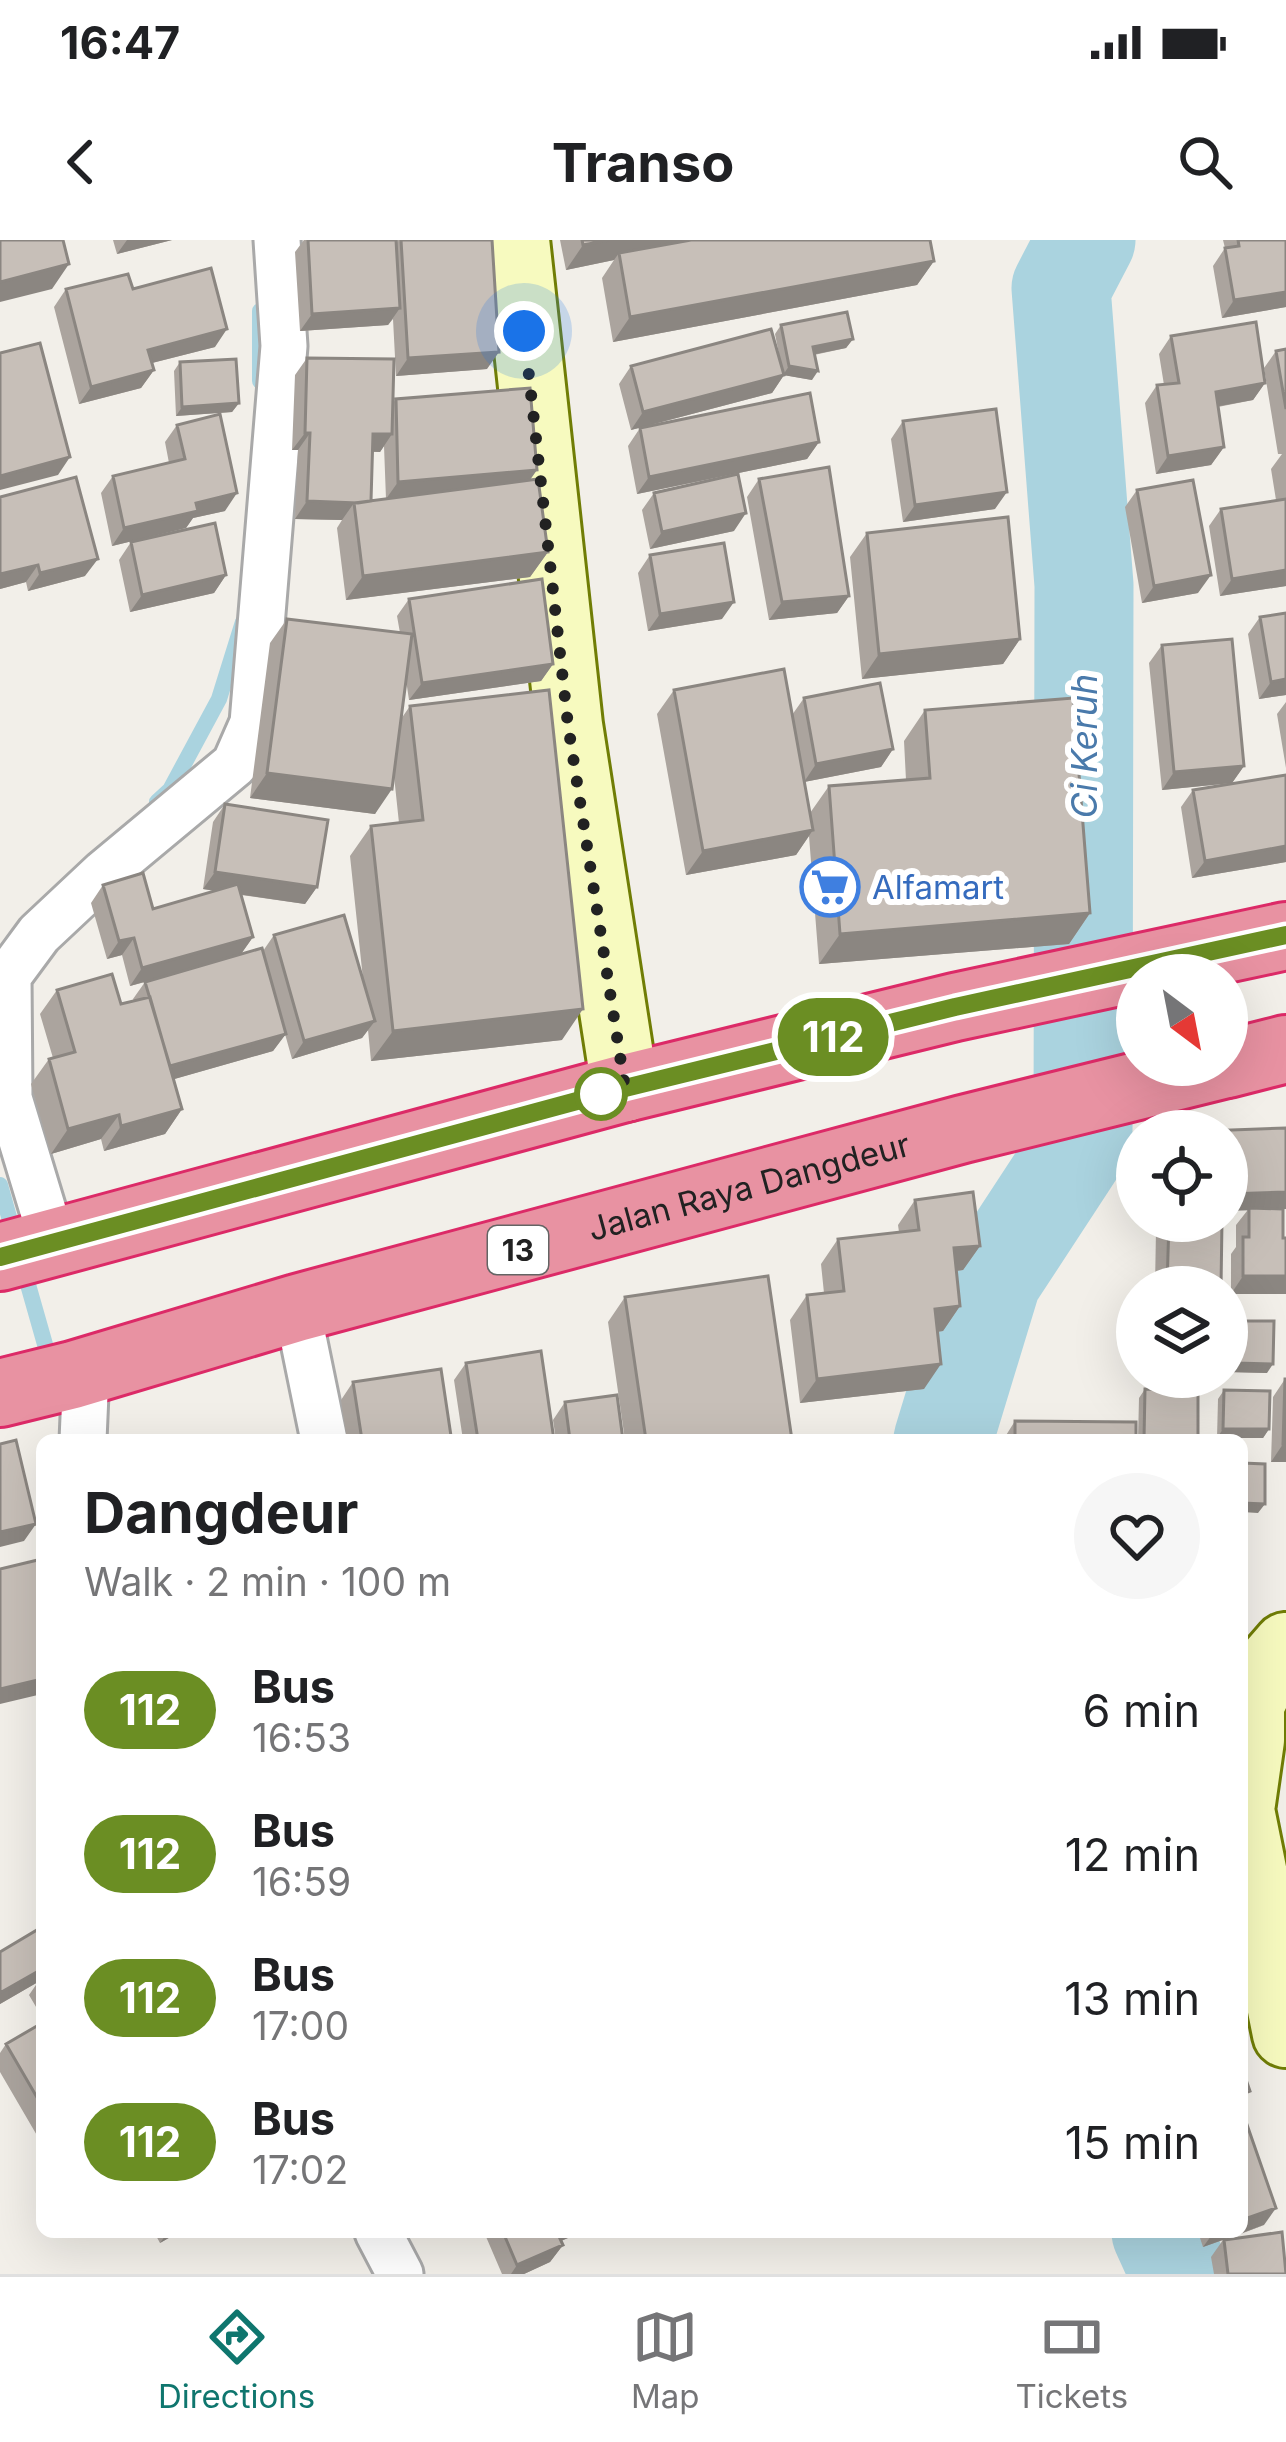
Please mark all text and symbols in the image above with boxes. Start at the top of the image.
text: 16:47 [60,15,180,70]
icon: back [48,129,114,195]
icon: search [1172,129,1238,195]
text: Transo [552,130,734,195]
your location [494,301,554,361]
water label: Ci Keruh [1062,674,1106,818]
supermarket icon: Alfamart [799,856,861,918]
place label: Alfamart [872,867,1004,907]
north arrow [1116,954,1248,1086]
map controls [1116,954,1248,1398]
line badge: 112 [764,998,902,1076]
text: 112 [802,1011,864,1062]
unlabelled marker [576,1069,626,1119]
button: locate [1116,1110,1248,1242]
street label: Jalan Raya Dangdeur [584,1124,914,1249]
road number: 13 [488,1226,548,1274]
button: layers [1116,1266,1248,1398]
button: heart [1074,1473,1200,1599]
text: Dangdeur [84,1478,358,1547]
text: Walk · 2 min · 100 m [84,1558,451,1605]
text: Bus [252,1659,335,1714]
text: 6 min [1083,1683,1200,1738]
text: 112 [119,1684,181,1735]
text: 16:53 [252,1714,351,1761]
text: Bus [252,1803,335,1858]
text: 12 min [1065,1827,1200,1882]
text: 112 [119,1828,181,1879]
text: 16:59 [252,1858,351,1905]
text: Bus [252,1947,335,2002]
text: 13 min [1064,1971,1200,2026]
text: 112 [119,1972,181,2023]
text: 17:00 [252,2002,349,2049]
text: Bus [252,2091,335,2146]
text: 15 min [1065,2115,1200,2170]
text: 112 [119,2116,181,2167]
text: 17:02 [252,2146,348,2193]
tab: Directions [158,2304,315,2416]
tab: Map [631,2304,700,2416]
tab: Tickets [1015,2304,1128,2416]

